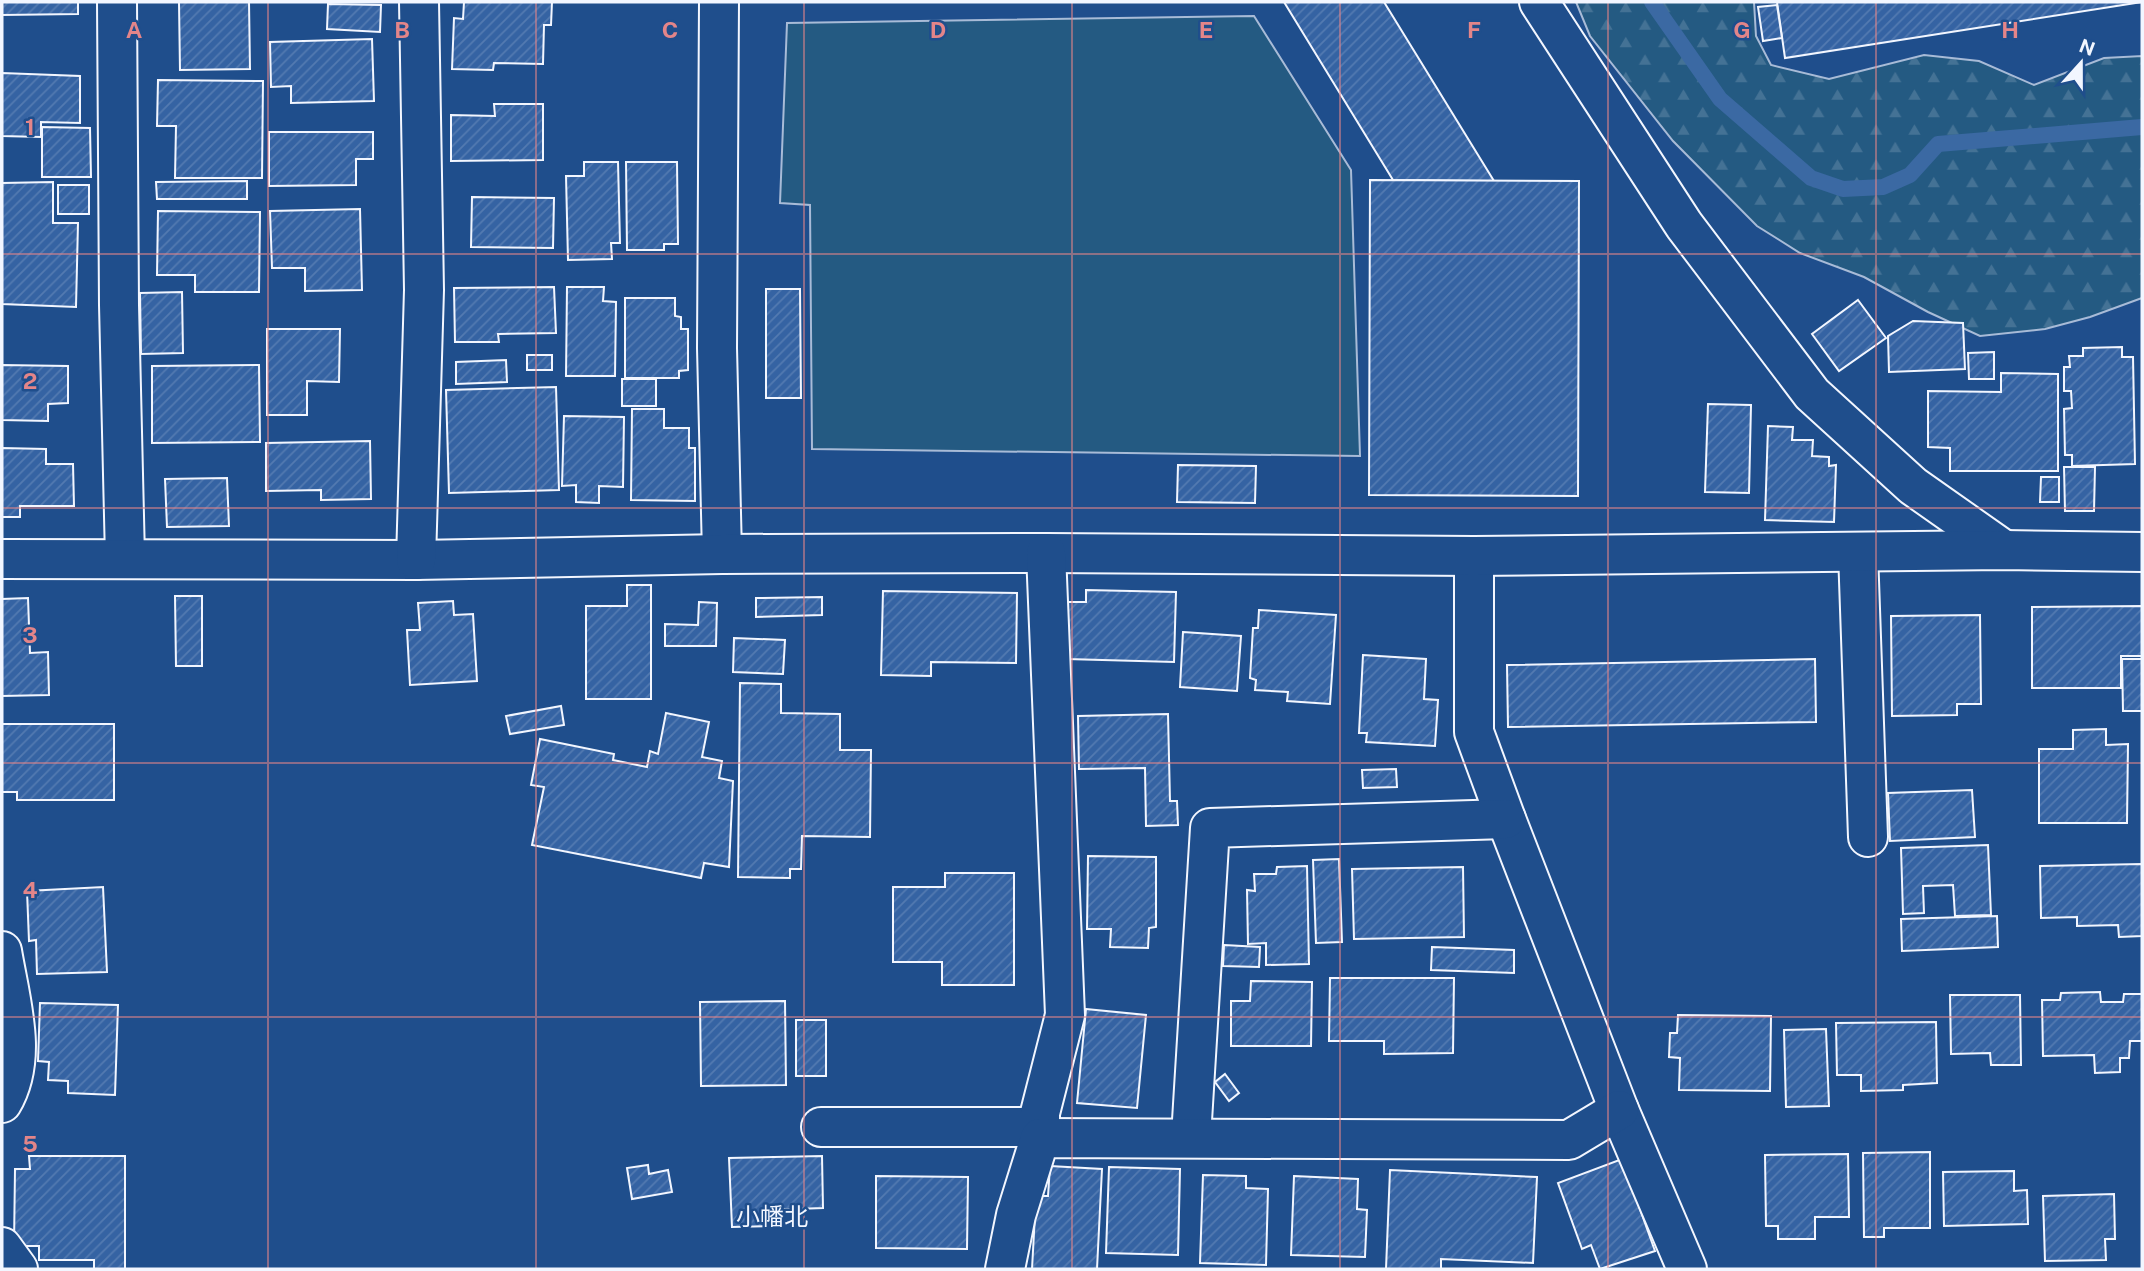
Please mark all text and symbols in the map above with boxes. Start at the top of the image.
text: A [126,16,143,43]
text: B [394,16,410,43]
text: C [662,16,678,43]
text: D [930,16,946,43]
text: E [1199,16,1213,43]
text: F [1467,16,1481,43]
text: G [1733,16,1751,43]
text: H [2001,16,2019,43]
north arrow [2046,28,2116,98]
text: N [2076,34,2098,60]
text: 1 [25,113,35,140]
text: 2 [23,367,37,394]
text: 3 [22,621,38,648]
text: 4 [22,876,38,903]
text: 5 [22,1130,38,1157]
district label: 小幡北 [736,1202,808,1230]

